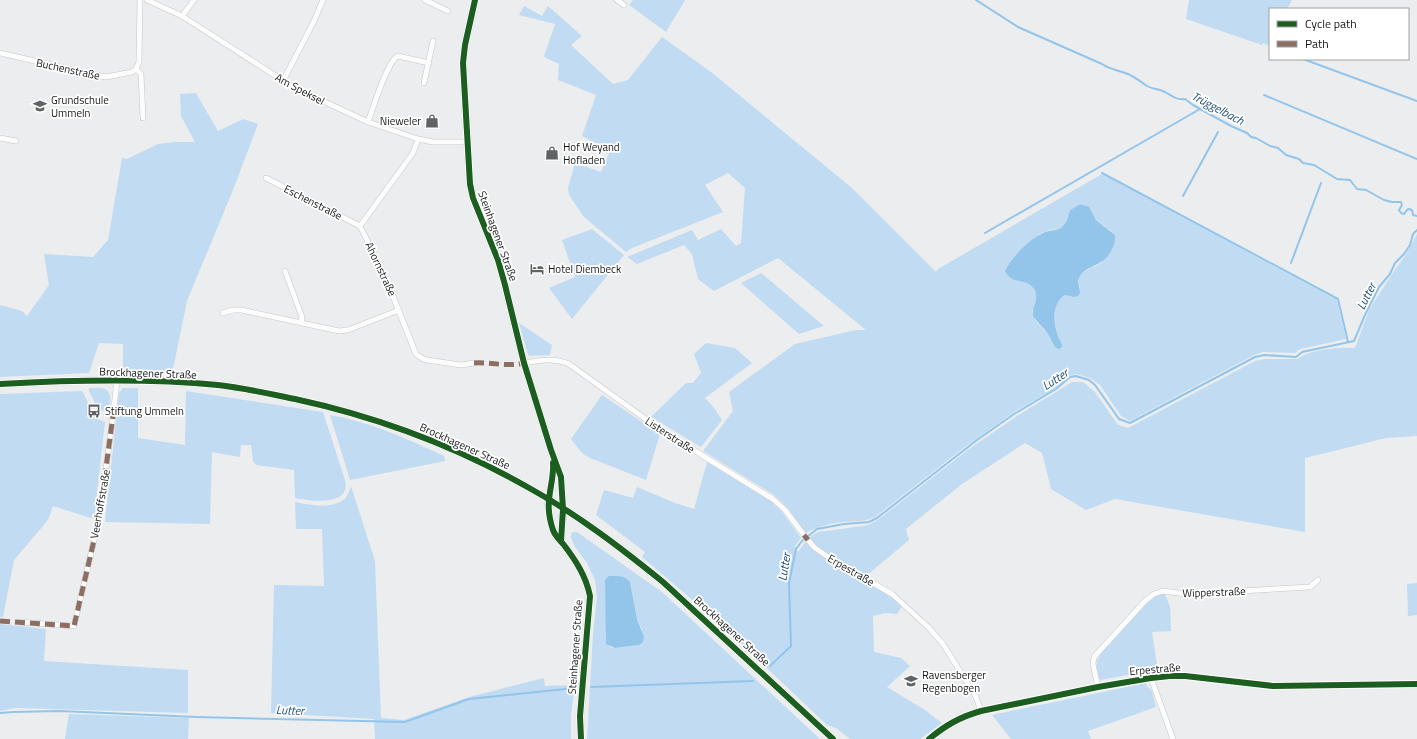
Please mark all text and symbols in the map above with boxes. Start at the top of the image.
legend [1269,8,1409,60]
text: Cycle path [1305,14,1357,33]
text: Path [1305,34,1329,53]
street label: Buchenstraße [35,54,102,84]
street label: Am Speksel [272,69,328,109]
water label: Trüggelbach [1188,86,1248,130]
place label: Grundschule Ummeln [51,92,109,121]
school or university icon: Grundschule Ummeln [32,98,48,114]
place label: Nieweler [380,113,421,129]
shop icon: Nieweler [424,113,440,129]
place label: Hof Weyand Hofladen [563,139,620,168]
shop icon: Hof Weyand Hofladen [544,145,560,161]
street label: Eschenstraße [281,180,345,224]
street label: Steinhagener Straße [474,189,522,284]
street label: Ahornstraße [361,239,401,299]
hotel icon: Hotel Diembeck [529,261,545,277]
place label: Hotel Diembeck [548,261,622,277]
water label: Lutter [1351,277,1382,313]
water label: Lutter [1038,362,1074,395]
street label: Brockhagener Straße [99,363,197,383]
bus stop icon: Stiftung Ummeln [86,403,102,419]
place label: Stiftung Ummeln [105,403,184,419]
street label: Listerstraße [642,413,698,457]
street label: Brockhagener Straße [417,419,513,473]
street label: Veerhoffstraße [86,468,114,540]
water label: Lutter [772,549,796,582]
street label: Erpestraße [825,550,878,590]
street label: Wipperstraße [1182,583,1246,601]
street label: Brockhagener Straße [690,592,774,670]
street label: Steinhagener Straße [564,599,586,695]
street label: Erpestraße [1129,659,1182,679]
place label: Ravensberger Regenbogen [922,667,986,696]
school or university icon: Ravensberger Regenbogen [903,673,919,689]
water label: Lutter [276,700,307,720]

